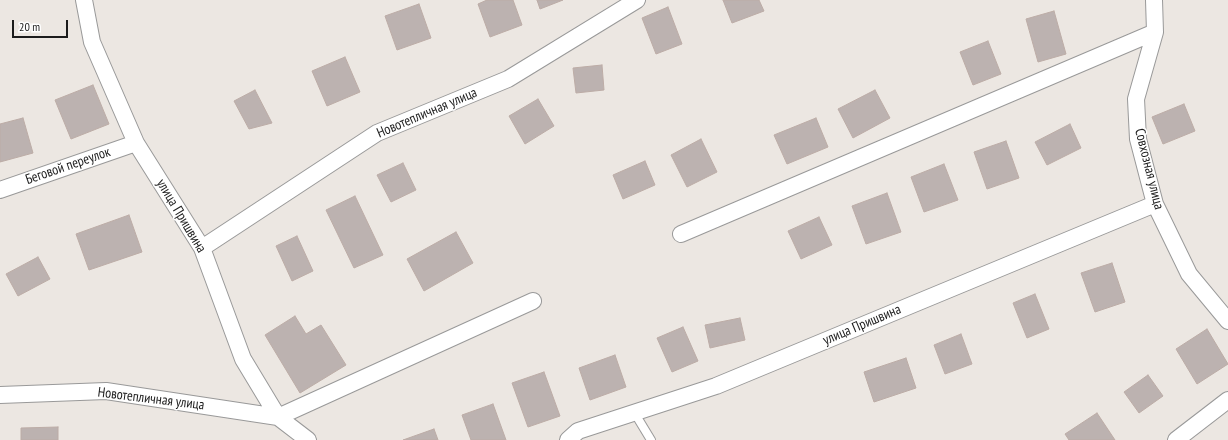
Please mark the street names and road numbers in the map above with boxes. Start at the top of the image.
street label: Новотепличная улица [374,84,480,142]
street label: Совхозная улица [1131,127,1167,211]
street label: Беговой переулок [23,144,113,188]
street label: улица Пришвина [152,176,210,256]
street label: улица Пришвина [820,301,904,349]
street label: Новотепличная улица [97,384,205,414]

